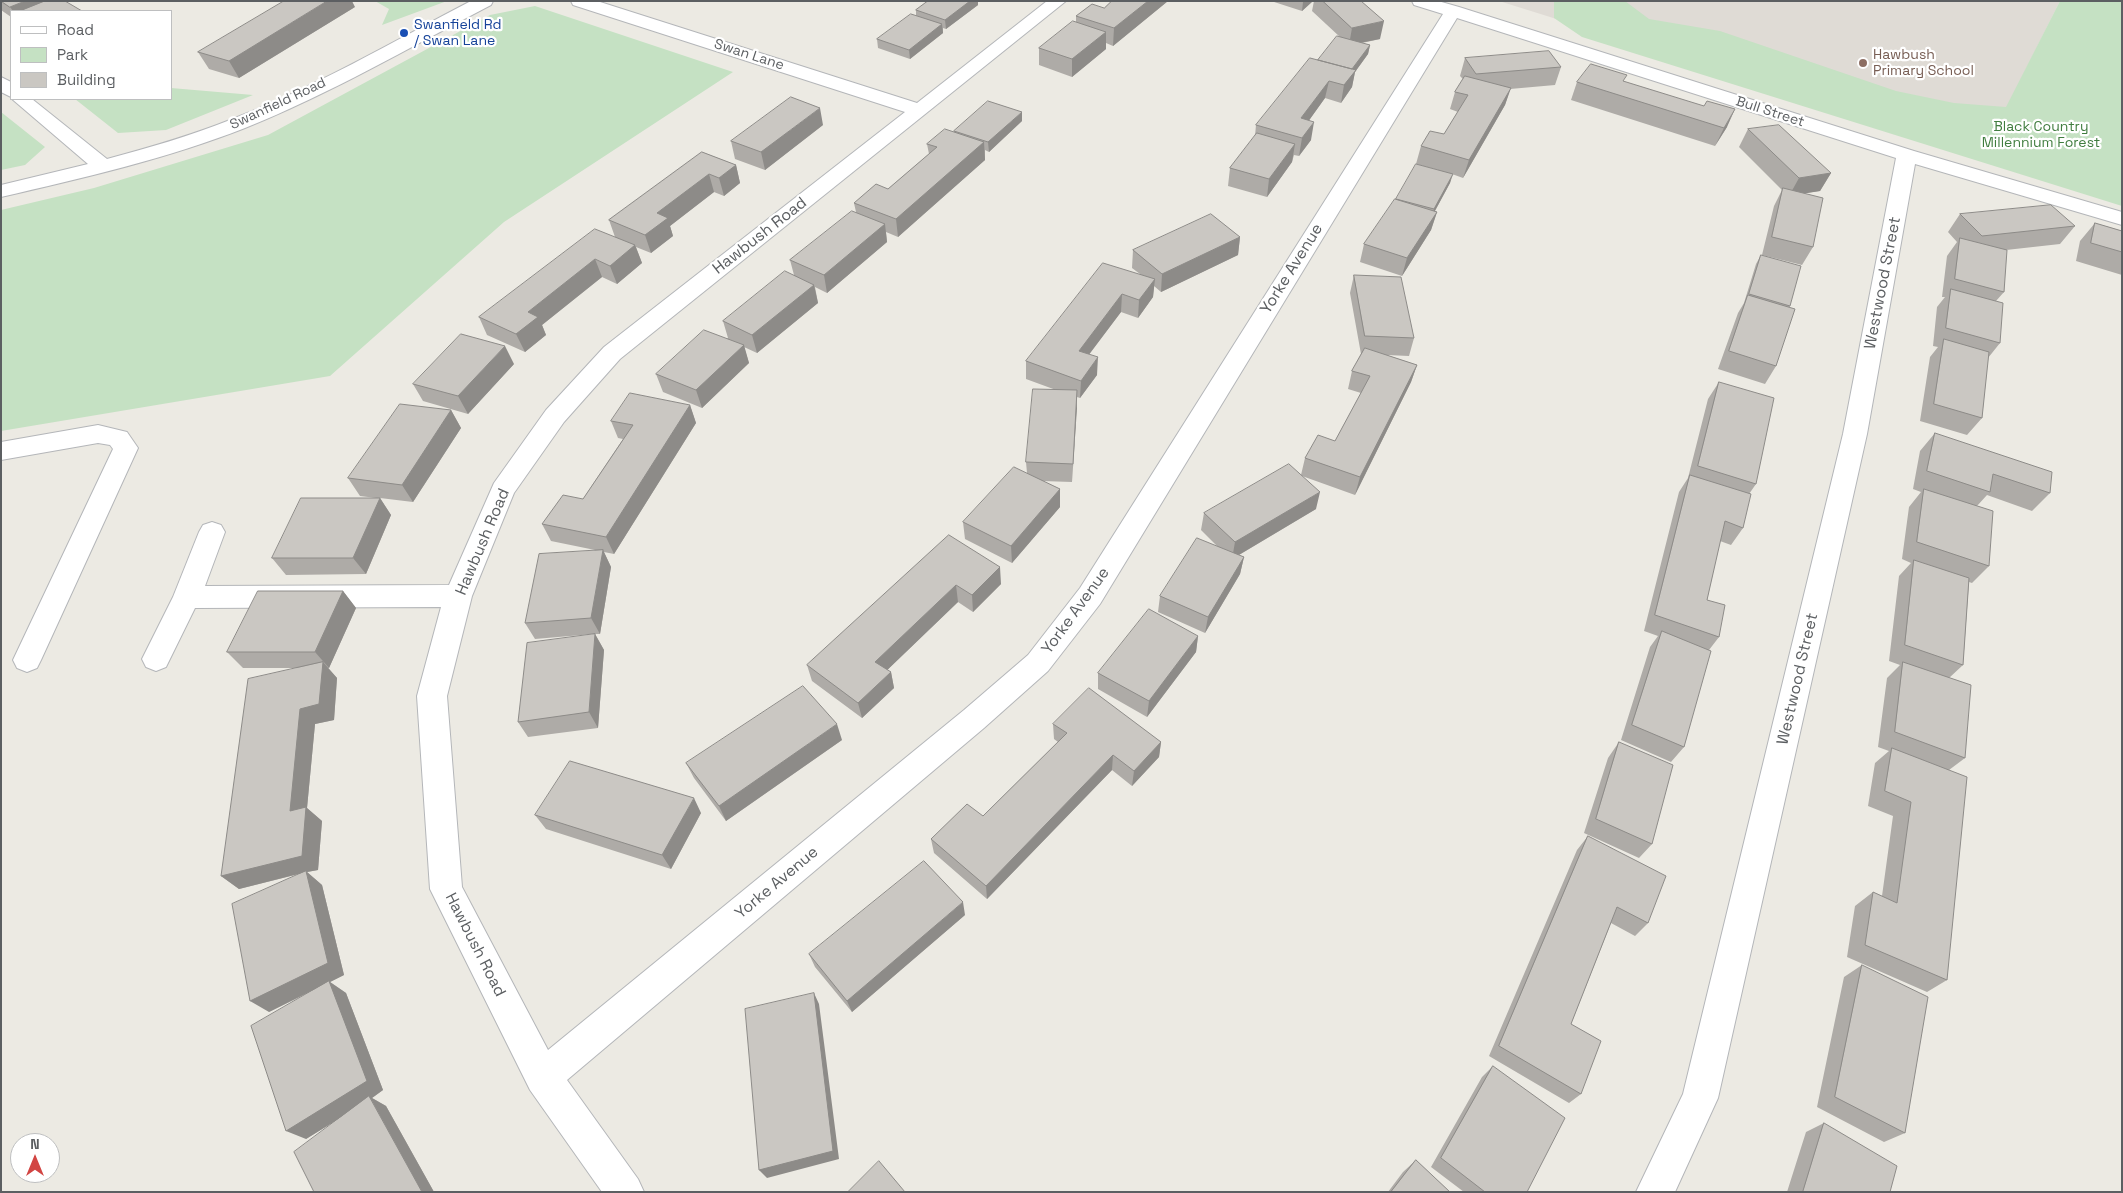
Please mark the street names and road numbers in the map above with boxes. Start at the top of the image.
street label: Swan Lane [712,36,786,74]
street label: Swanfield Road [227,74,329,134]
street label: Bull Street [1734,93,1806,131]
street label: Hawbush Road [709,193,811,279]
street label: Westwood Street [1861,215,1905,351]
street label: Yorke Avenue [1257,220,1327,318]
street label: Hawbush Road [452,486,514,598]
street label: Yorke Avenue [1038,564,1114,658]
street label: Westwood Street [1774,611,1822,747]
street label: Yorke Avenue [732,843,822,923]
street label: Hawbush Road [441,890,509,1000]

